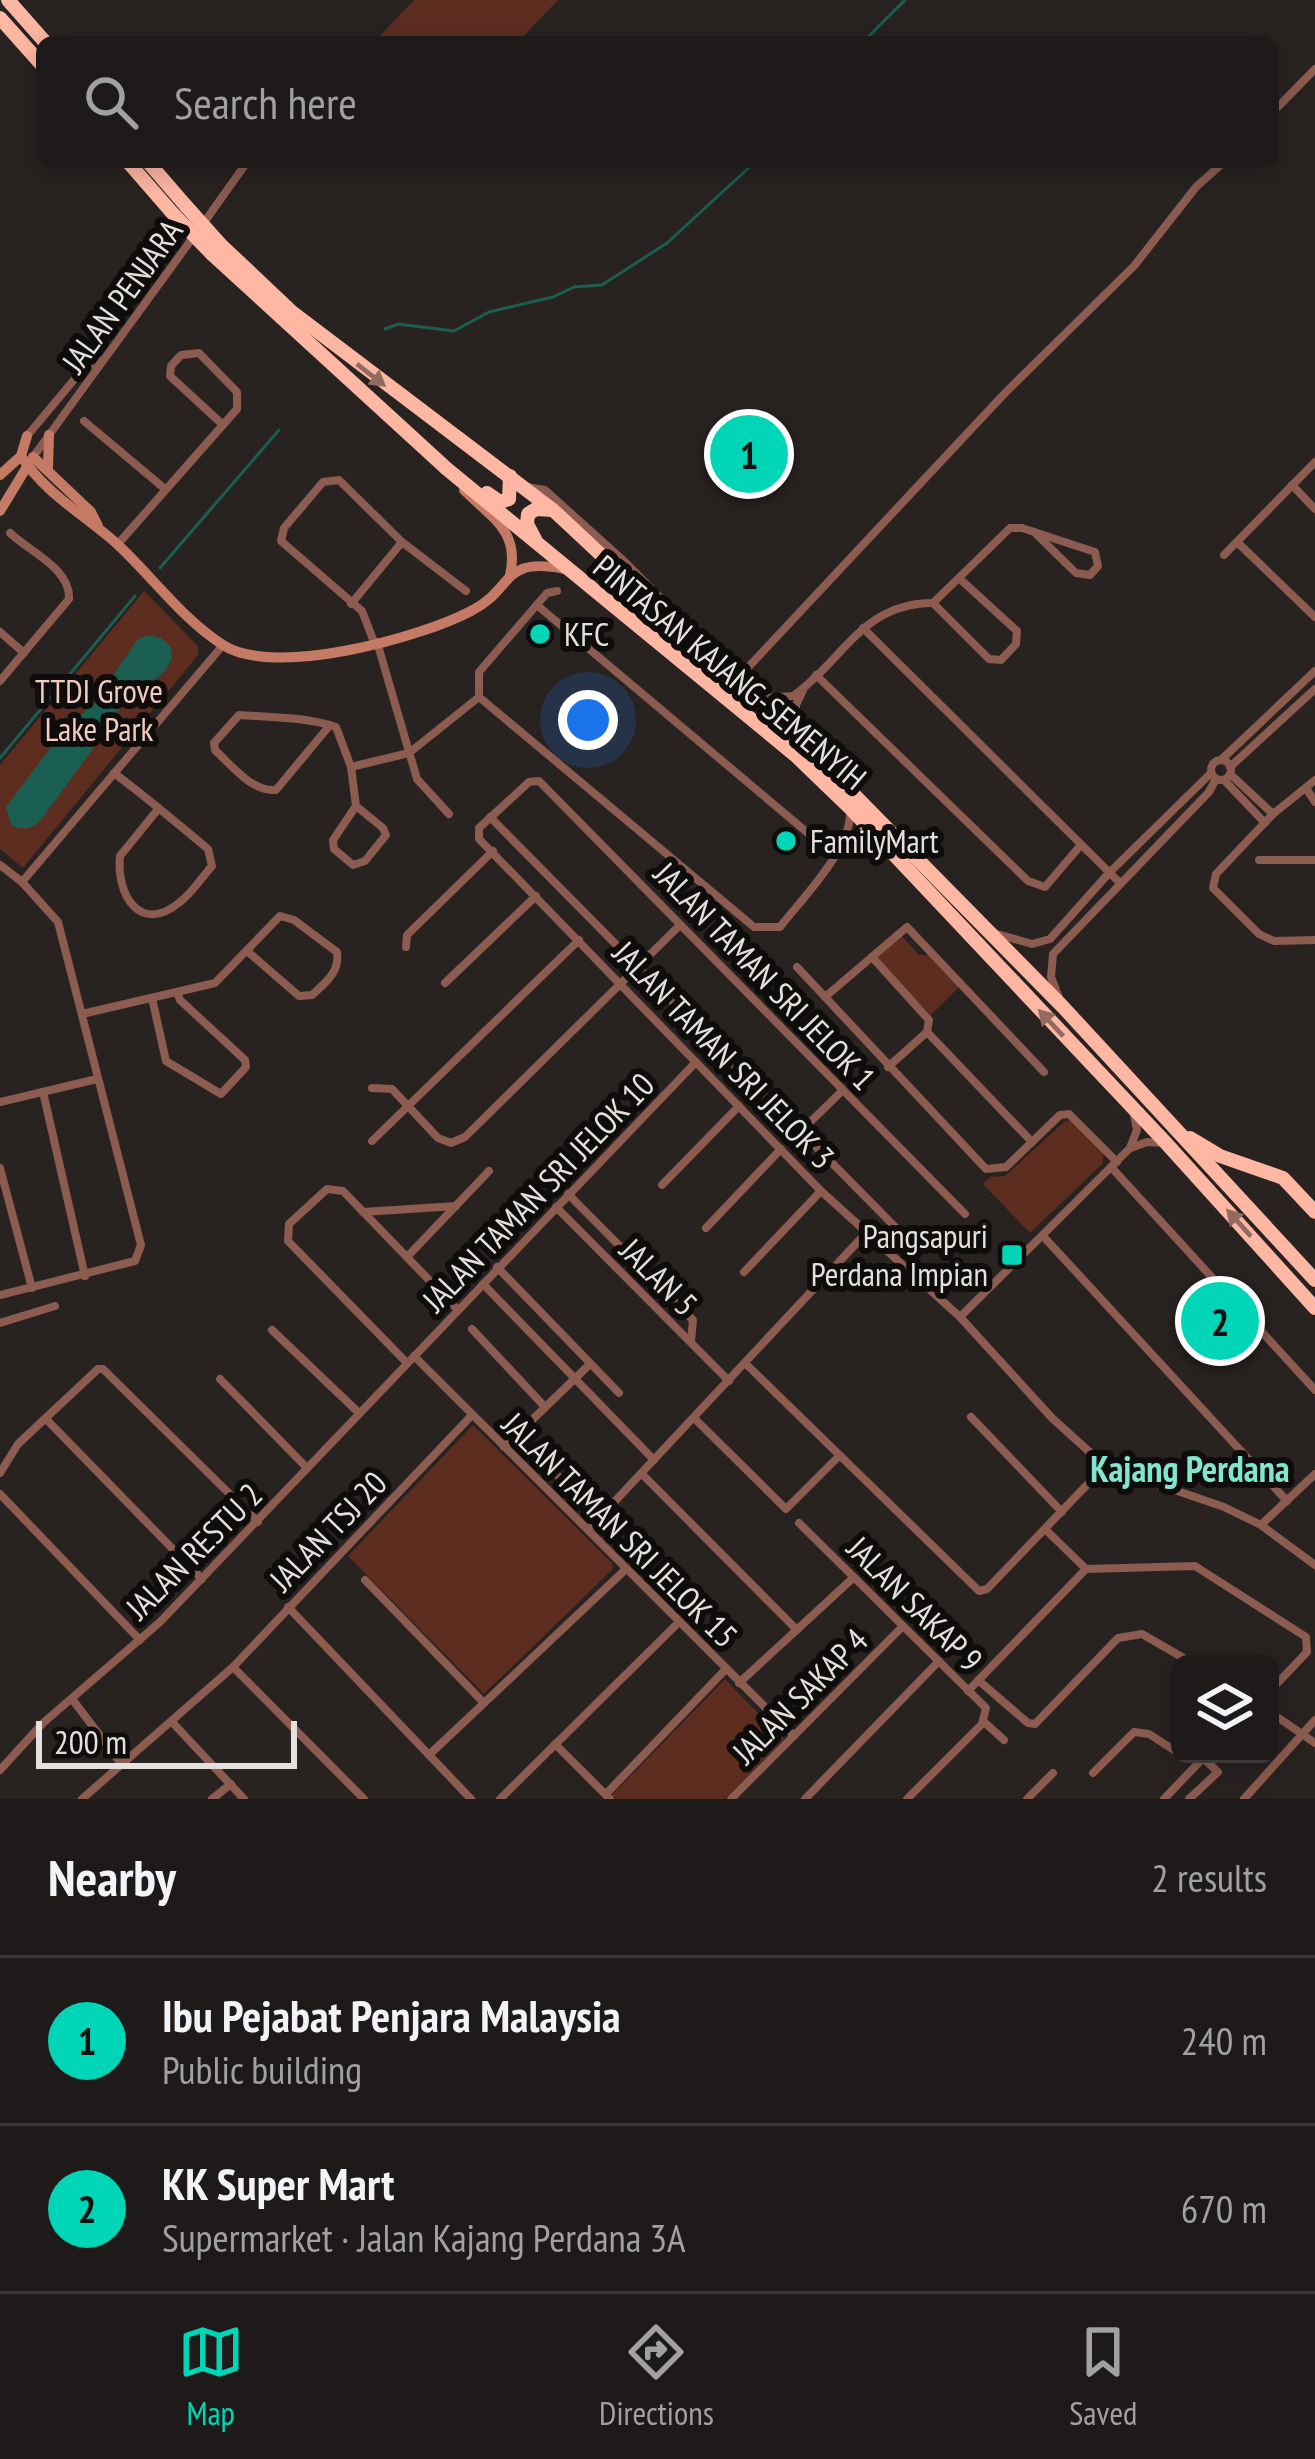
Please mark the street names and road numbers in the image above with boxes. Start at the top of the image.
street label: JALAN PENJARA [51,210,192,382]
street label: PINTASAN KAJANG-SEMENYIH [585,545,876,798]
street label: JALAN TAMAN SRI JELOK 1 [645,852,885,1099]
street label: JALAN TAMAN SRI JELOK 3 [604,931,844,1178]
street label: JALAN TAMAN SRI JELOK 10 [412,1063,663,1321]
street label: JALAN 5 [611,1228,707,1325]
street label: JALAN TAMAN SRI JELOK 15 [493,1402,747,1656]
street label: JALAN TSJ 20 [259,1462,395,1600]
street label: JALAN RESTU 2 [116,1473,271,1629]
street label: JALAN SAKAP 9 [838,1526,992,1680]
street label: JALAN SAKAP 4 [722,1619,877,1773]

